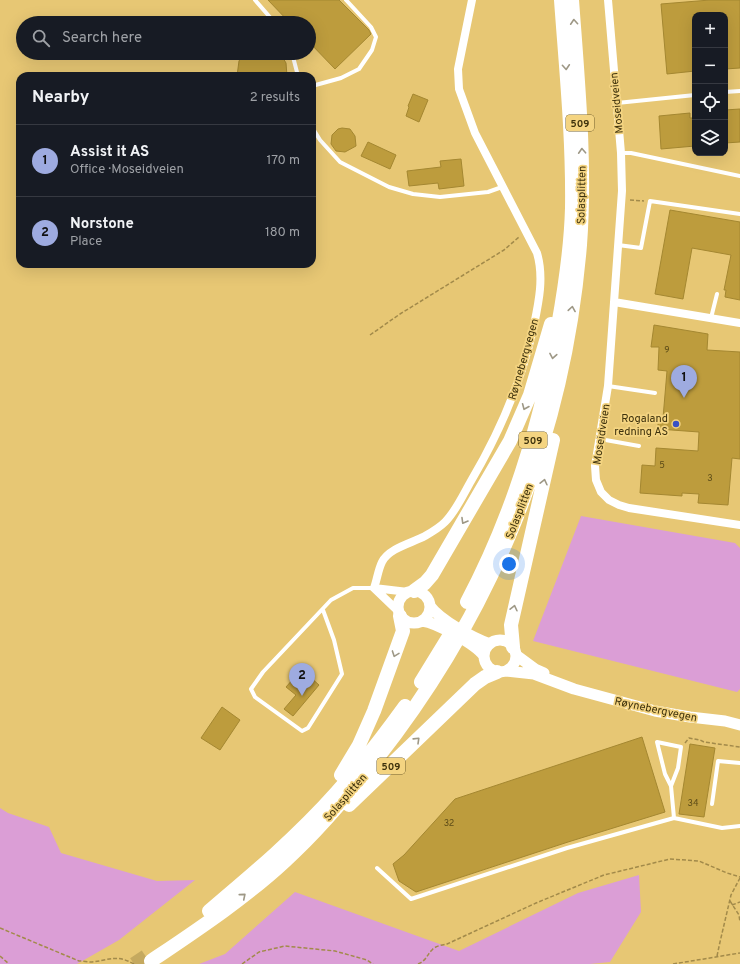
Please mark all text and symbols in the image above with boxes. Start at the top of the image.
map controls [692,12,728,156]
button: + [692,12,728,48]
search box [16,16,316,60]
one-way arrow [569,19,578,25]
icon: search [30,27,52,49]
text: Search here [62,29,142,48]
button: − [692,48,728,84]
one-way arrow [562,64,571,70]
street label: Moseidveien [607,72,627,134]
button: locate [692,84,728,120]
text: Nearby [32,87,89,109]
text: 2 results [250,90,300,106]
road number: 509 [566,115,594,131]
button: layers [692,120,728,156]
text: Assist it AS [70,143,149,162]
one-way arrow [577,148,586,154]
text: 1 [42,153,48,169]
text: 170 m [266,153,300,169]
text: Office · Moseidveien [70,162,184,178]
street label: Solasplitten [574,166,590,224]
text: Norstone [70,215,134,234]
text: 2 [41,225,49,241]
text: 180 m [265,225,300,241]
text: Place [70,234,102,250]
one-way arrow [567,306,576,312]
street label: Røynebergvegen [506,317,542,402]
house number: 9 [664,345,670,356]
one-way arrow [549,352,558,359]
pin: 1 [671,365,697,398]
one-way arrow [522,403,530,410]
street label: Moseidveien [590,403,614,466]
place label: Rogaland redning AS [614,412,668,439]
marker: Rogaland redning AS [671,419,681,429]
road number: 509 [519,432,547,448]
house number: 5 [659,460,665,471]
house number: 3 [707,473,713,484]
one-way arrow [539,478,547,485]
street label: Solasplitten [503,482,537,541]
one-way arrow [462,517,469,524]
your location [499,554,519,574]
one-way arrow [510,605,518,611]
one-way arrow [391,650,399,657]
pin: 2 [289,663,315,696]
street label: Røynebergvegen [613,694,698,726]
one-way arrow [413,738,420,745]
road number: 509 [377,758,405,774]
street label: Solasplitten [321,771,370,824]
house number: 34 [687,798,699,809]
house number: 32 [444,818,454,829]
one-way arrow [239,893,246,900]

